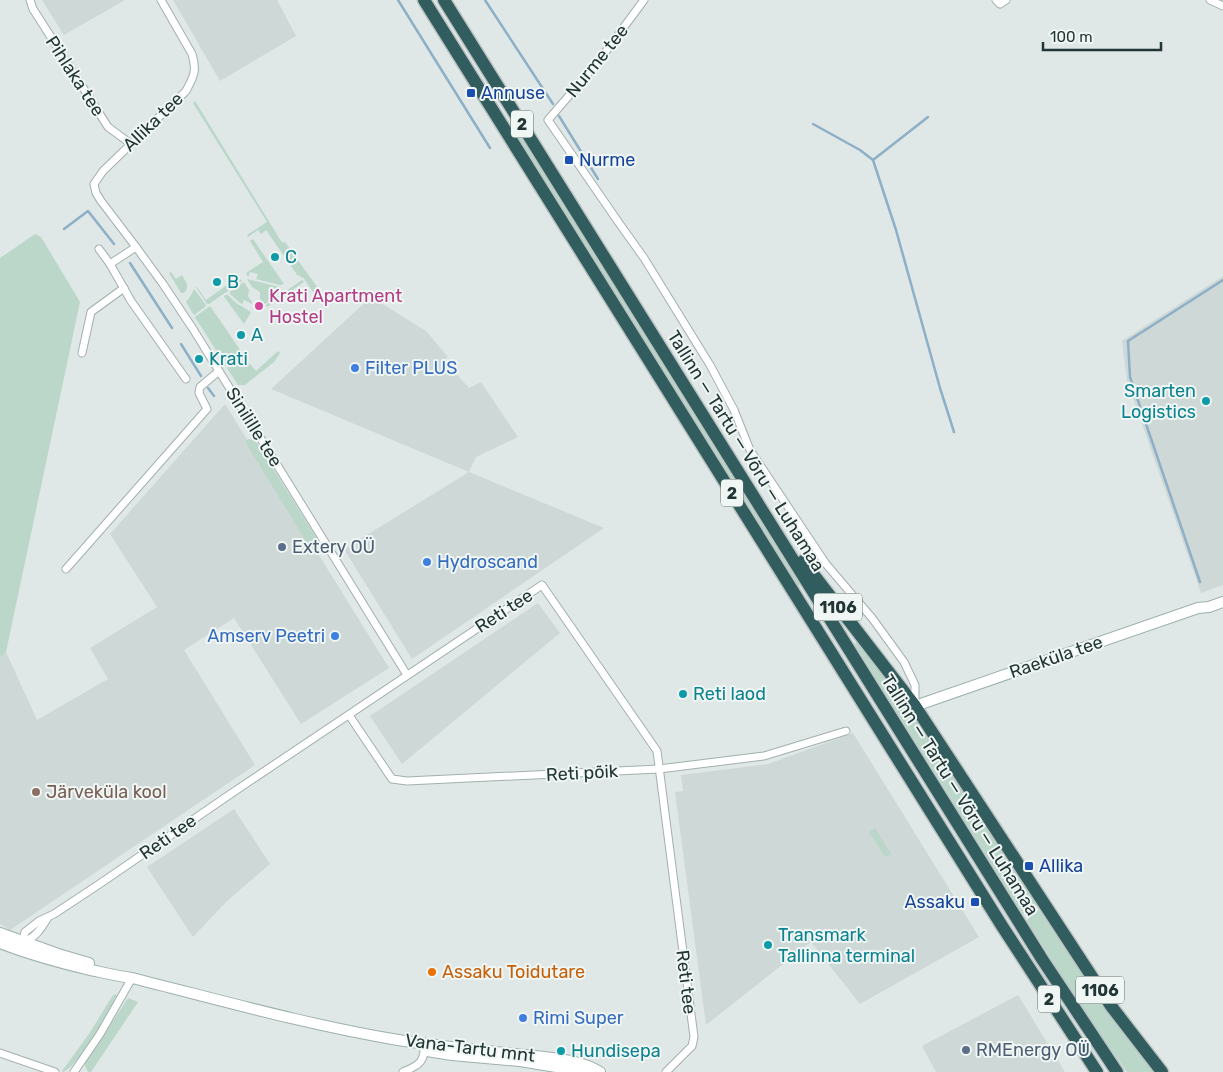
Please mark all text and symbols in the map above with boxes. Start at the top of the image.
street label: Nurme tee [561,20,633,102]
scale bar [1043,20,1160,52]
text: 100 m [1050,28,1092,46]
street label: Pihlaka tee [41,32,109,120]
place label: Annuse [481,82,545,104]
marker: Annuse [465,87,477,99]
street label: Allika tee [118,88,188,156]
road number: 2 [511,110,533,138]
place label: Nurme [579,149,635,171]
marker: Nurme [563,154,575,166]
place label: C [285,246,297,268]
marker: C [269,251,281,263]
place label: B [227,271,239,293]
marker: B [211,276,223,288]
place label: Krati Apartment Hostel [269,285,402,328]
marker: Krati Apartment Hostel [253,300,265,312]
place label: A [251,324,263,346]
street label: Tallinn — Tartu — Võru — Luhamaa [662,326,830,576]
marker: A [235,329,247,341]
place label: Krati [209,348,248,370]
marker: Krati [193,353,205,365]
place label: Filter PLUS [365,357,457,379]
marker: Filter PLUS [349,362,361,374]
place label: Smarten Logistics [1121,380,1196,423]
street label: Sinilille tee [221,383,287,471]
marker: Smarten Logistics [1200,395,1212,407]
road number: 2 [721,479,743,506]
place label: Extery OÜ [292,536,375,558]
marker: Extery OÜ [276,541,288,553]
place label: Hydroscand [437,551,538,573]
marker: Hydroscand [421,556,433,568]
street label: Reti tee [471,584,537,638]
road number: 1106 [814,594,862,620]
place label: Amserv Peetri [207,625,325,647]
marker: Amserv Peetri [329,630,341,642]
street label: Raeküla tee [1006,631,1106,683]
street label: Tallinn — Tartu — Võru — Luhamaa [876,670,1044,920]
place label: Reti laod [693,683,766,705]
marker: Reti laod [677,688,689,700]
street label: Reti põik [545,760,619,786]
place label: Järveküla kool [46,781,167,803]
marker: Järveküla kool [30,786,42,798]
street label: Reti tee [135,810,201,864]
place label: Allika [1039,855,1083,877]
marker: Allika [1023,860,1035,872]
place label: Assaku [905,891,965,913]
marker: Assaku [969,896,981,908]
place label: Transmark Tallinna terminal [778,924,915,967]
marker: Transmark Tallinna terminal [762,939,774,951]
street label: Reti tee [671,949,701,1015]
place label: Assaku Toidutare [442,961,585,983]
marker: Assaku Toidutare [426,966,438,978]
road number: 1106 [1076,976,1124,1004]
road number: 2 [1038,986,1060,1012]
place label: Rimi Super [533,1007,624,1029]
marker: Rimi Super [517,1012,529,1024]
street label: Vana-Tartu mnt [404,1029,536,1067]
place label: RMEnergy OÜ [976,1039,1090,1061]
place label: Hundisepa [571,1040,661,1062]
marker: RMEnergy OÜ [960,1044,972,1056]
marker: Hundisepa [555,1045,567,1057]

